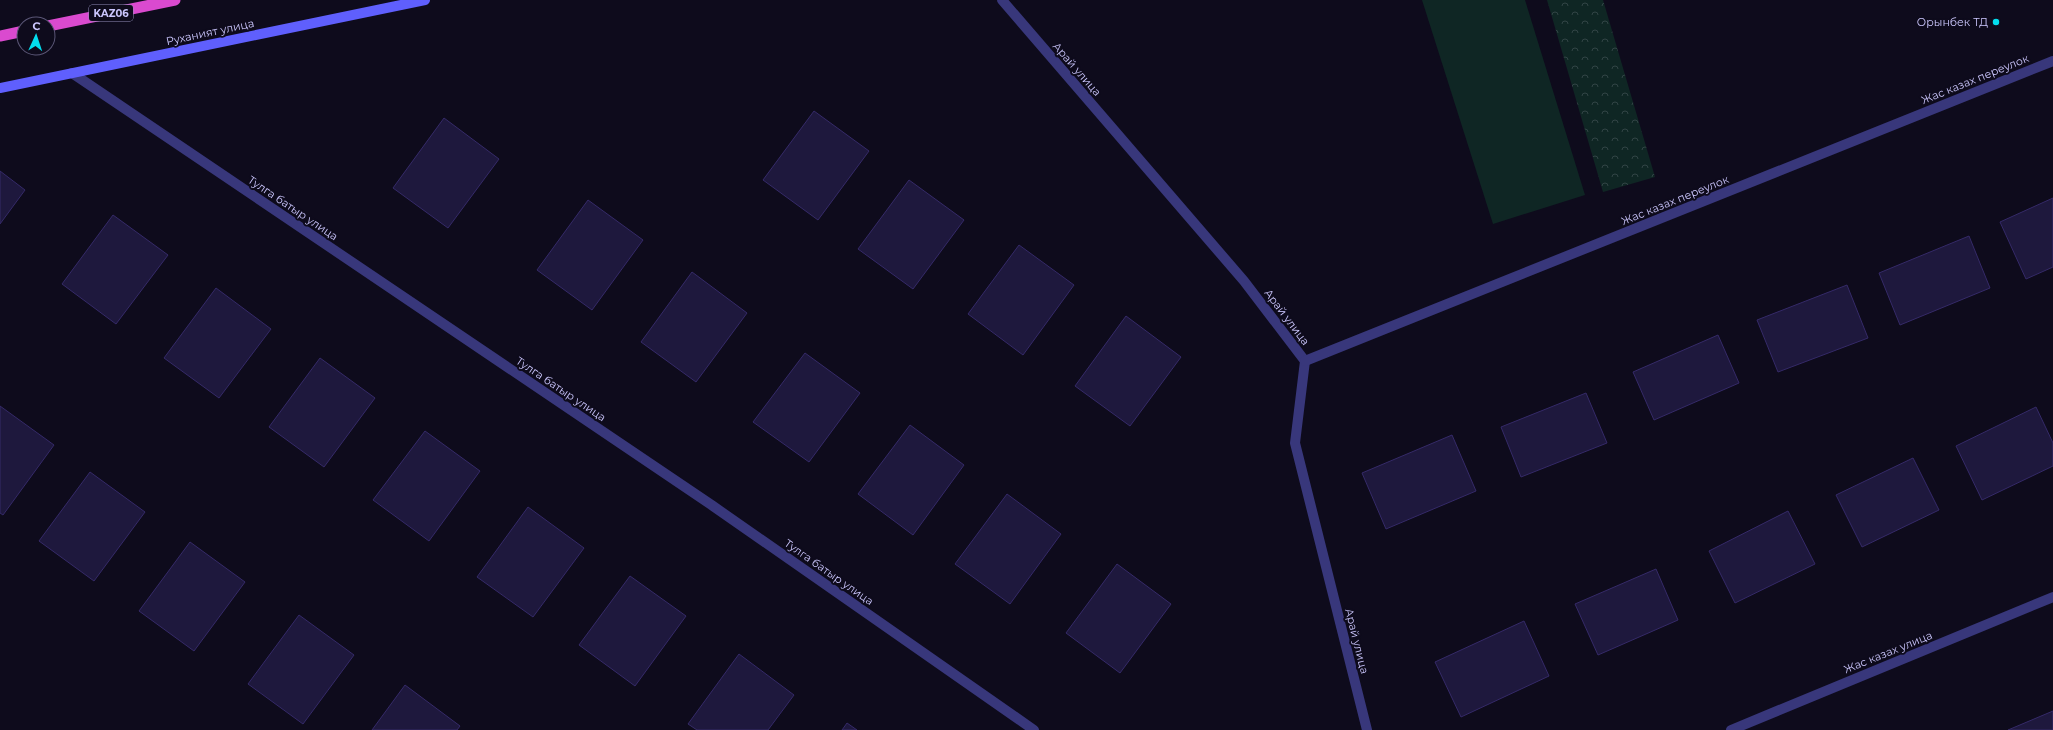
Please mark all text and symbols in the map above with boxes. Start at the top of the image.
road number: KАZ06 [89,5,133,21]
place label: Орынбек ТД [1917,15,1988,29]
north arrow [16,16,56,56]
street label: Руханият улица [165,16,255,48]
marker: Орынбек ТД [1991,17,2001,27]
text: С [32,19,41,33]
street label: Арай улица [1050,39,1104,99]
street label: Жас казах переулок [1919,51,2031,107]
street label: Жас казах переулок [1619,172,1731,228]
street label: Тулга батыр улица [245,173,341,243]
street label: Арай улица [1261,286,1313,348]
street label: Тулга батыр улица [513,354,609,424]
street label: Тулга батыр улица [782,536,876,608]
street label: Арай улица [1342,607,1372,675]
street label: Жас казах улица [1842,628,1934,676]

